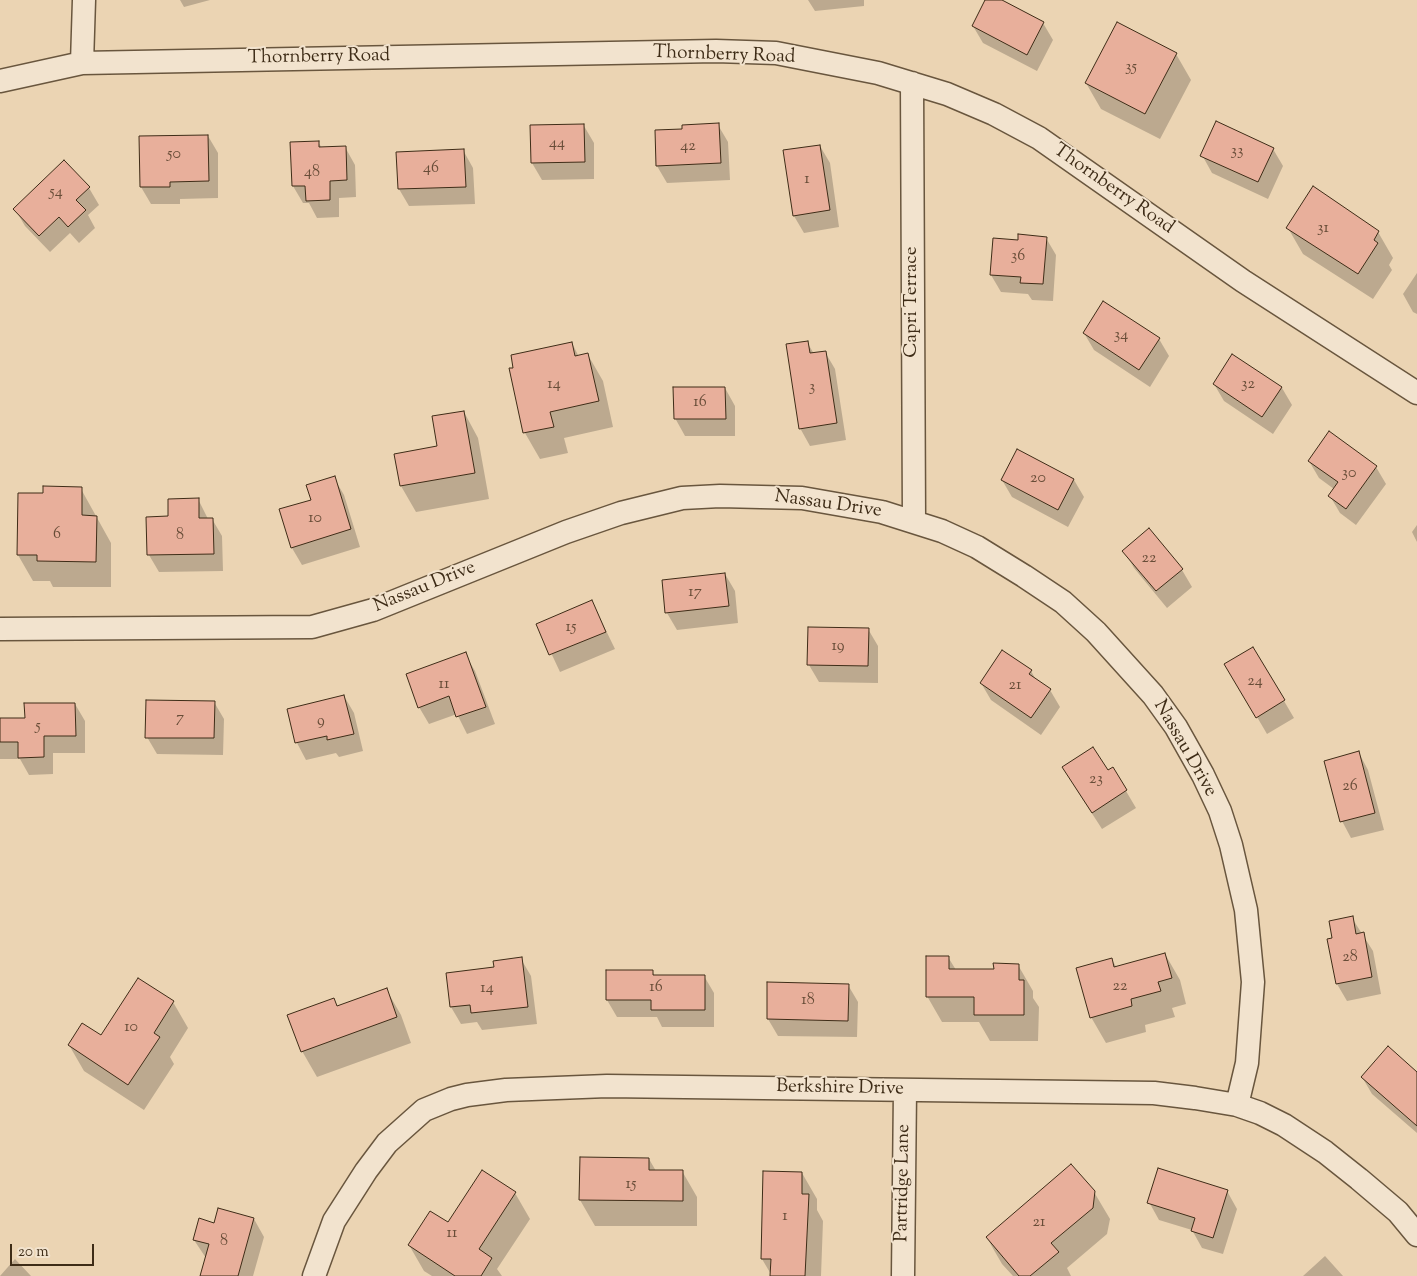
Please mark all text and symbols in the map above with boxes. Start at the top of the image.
street label: Thornberry Road [652,42,796,70]
street label: Thornberry Road [248,45,390,71]
house number: 35 [1125,58,1137,78]
house number: 44 [549,134,565,154]
house number: 42 [680,137,696,157]
street label: Thornberry Road [1048,140,1178,240]
house number: 33 [1231,142,1243,162]
house number: 50 [167,145,181,165]
house number: 46 [423,159,439,179]
house number: 48 [304,163,320,183]
house number: 1 [804,170,810,190]
house number: 54 [49,183,63,203]
house number: 31 [1317,219,1329,239]
street label: Capri Terrace [902,246,924,358]
house number: 36 [1011,247,1025,267]
house number: 34 [1114,326,1128,346]
house number: 14 [547,375,561,395]
house number: 32 [1241,375,1255,395]
house number: 3 [809,378,815,398]
house number: 16 [693,393,707,413]
house number: 30 [1342,464,1356,484]
house number: 20 [1030,469,1046,489]
street label: Nassau Drive [773,486,883,524]
house number: 10 [308,509,322,529]
house number: 6 [53,525,61,545]
house number: 8 [176,526,184,546]
house number: 22 [1142,549,1156,569]
street label: Nassau Drive [371,557,479,619]
house number: 17 [688,583,702,603]
house number: 15 [566,618,576,638]
house number: 19 [831,637,845,657]
house number: 24 [1247,672,1263,692]
house number: 11 [439,675,449,695]
house number: 21 [1009,676,1021,696]
street label: Nassau Drive [1147,697,1221,801]
house number: 7 [176,709,184,729]
house number: 9 [317,712,325,732]
house number: 5 [35,717,41,737]
house number: 23 [1089,770,1103,790]
house number: 26 [1342,777,1358,797]
house number: 28 [1342,948,1358,968]
house number: 22 [1113,977,1127,997]
house number: 16 [649,978,663,998]
house number: 14 [480,979,494,999]
house number: 18 [801,991,815,1011]
house number: 10 [124,1018,138,1038]
street label: Berkshire Drive [776,1076,904,1102]
street label: Partridge Lane [892,1124,916,1242]
house number: 15 [626,1175,636,1195]
house number: 1 [782,1207,788,1227]
house number: 21 [1033,1213,1045,1233]
house number: 11 [447,1224,457,1244]
house number: 8 [220,1232,228,1252]
scale bar [12,1234,96,1266]
text: 20 m [18,1242,49,1263]

